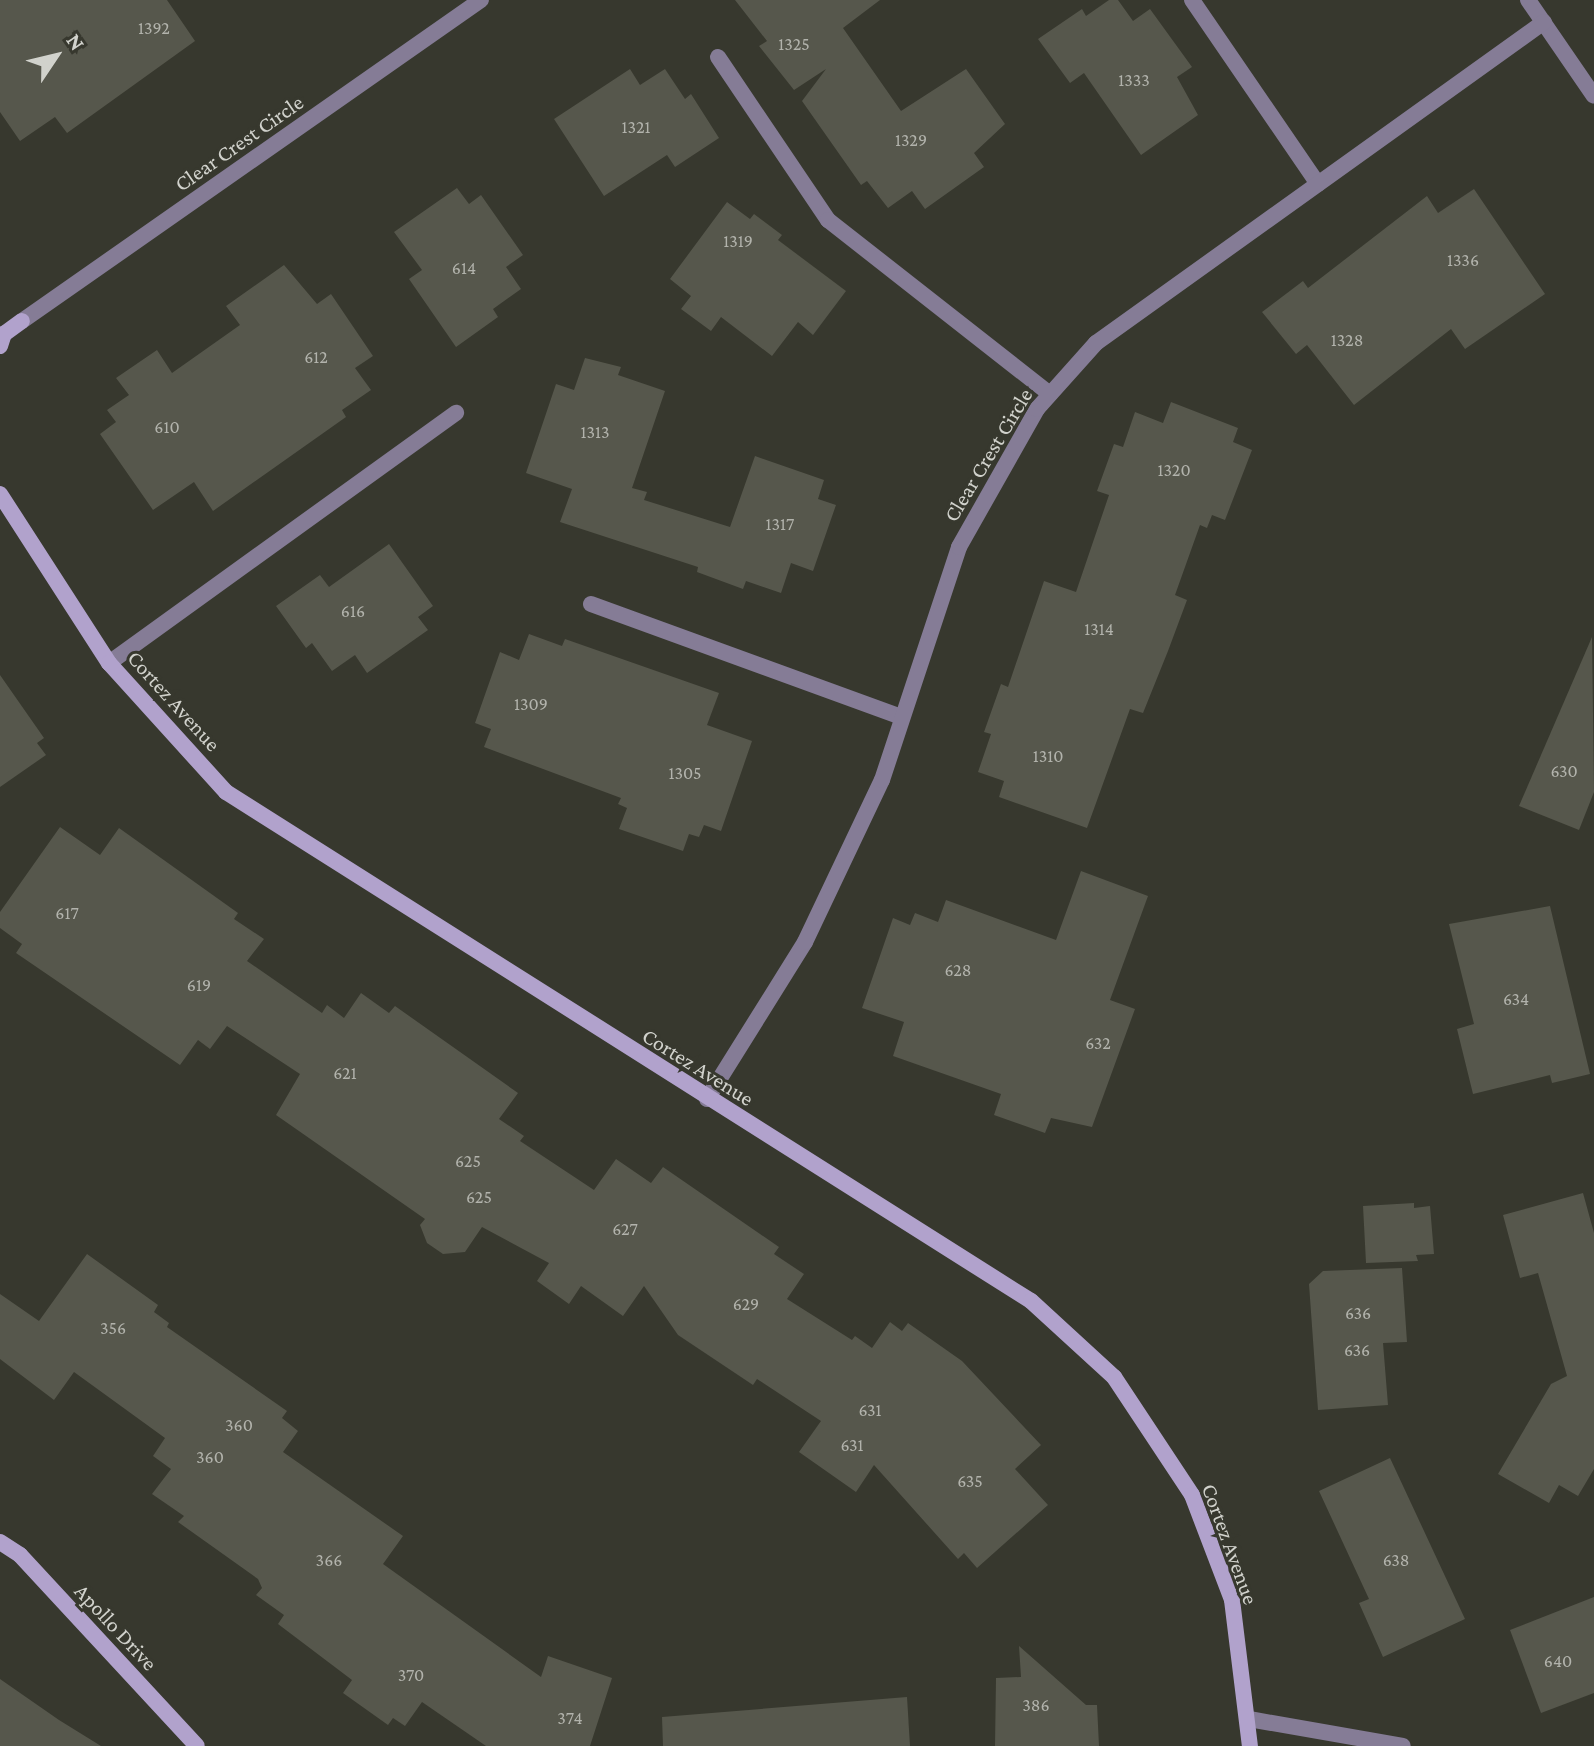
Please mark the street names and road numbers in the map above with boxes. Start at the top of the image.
street label: Clear Crest Circle [170,89,308,197]
street label: Clear Crest Circle [938,383,1038,527]
street label: Cortez Avenue [122,645,226,757]
street label: Cortez Avenue [637,1022,759,1112]
street label: Cortez Avenue [1196,1480,1264,1608]
street label: Apollo Drive [69,1578,163,1676]

